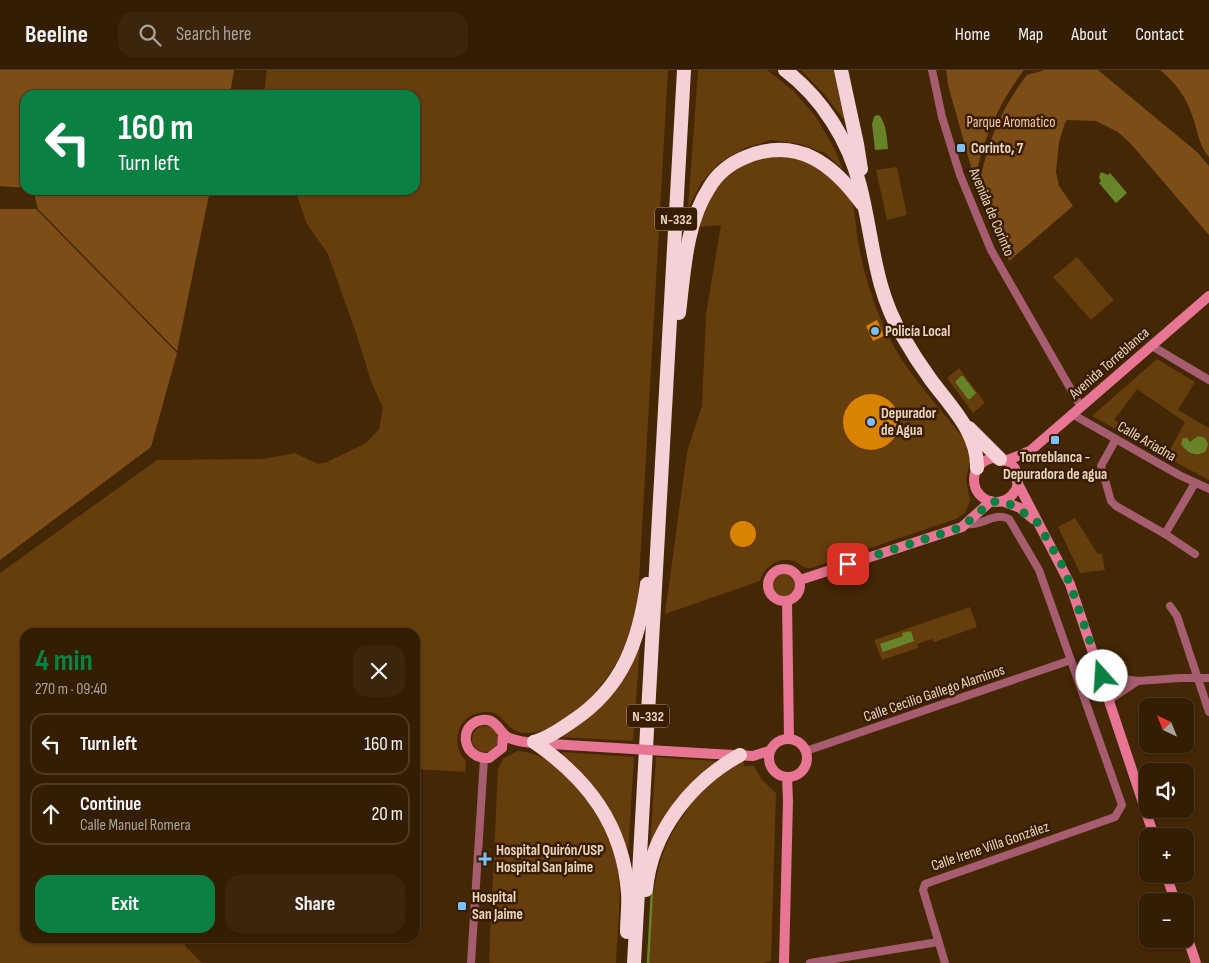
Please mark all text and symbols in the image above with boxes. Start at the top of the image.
search box [118,12,468,57]
text: Beeline [25,20,88,49]
icon: search [136,21,164,49]
text: Search here [176,23,251,46]
text: Home [955,24,990,45]
text: Map [1018,24,1043,45]
text: About [1071,24,1107,45]
text: Contact [1135,24,1184,45]
text: 160 m [118,107,194,150]
icon: left [35,110,100,175]
park label: Parque Aromatico [967,113,1055,132]
place label: Corinto, 7 [971,139,1024,158]
marker: Corinto, 7 [955,142,967,154]
text: Turn left [118,150,180,177]
street label: Avenida de Corinto [964,164,1019,259]
road number: N-332 [655,208,697,230]
place label: Policía Local [885,322,950,341]
street label: Avenida Torreblanca [1065,323,1153,404]
marker: Policía Local [869,325,881,337]
place label: Depurador de Agua [881,404,937,440]
marker: Depurador de Agua [865,416,877,428]
street label: Calle Ariadna [1114,417,1180,466]
marker: Torreblanca - Depuradora de agua [1049,434,1061,446]
place label: Torreblanca - Depuradora de agua [1003,448,1107,484]
pin [827,543,869,585]
icon: arrive [834,550,862,578]
text: 4 min [35,643,93,679]
button: close [353,645,405,697]
position arrow [1075,649,1127,701]
street label: Calle Cecilio Gallego Alaminos [861,660,1007,727]
text: 270 m · 09:40 [35,680,107,699]
north arrow [1139,698,1194,752]
map controls [1139,698,1194,948]
road number: N-332 [627,704,669,728]
icon: left [37,730,65,758]
text: Turn left [80,733,137,756]
text: 160 m [364,733,403,756]
button: sound [1139,763,1194,818]
text: Continue [80,793,141,816]
icon: ahead [37,800,65,828]
text: 20 m [371,803,403,826]
text: Calle Manuel Romera [80,816,191,835]
street label: Calle Irene Villa González [929,817,1052,876]
button: + [1139,828,1194,883]
place label: Hospital Quirón/USP Hospital San Jaime [496,841,604,877]
marker: Hospital Quirón/USP Hospital San Jaime [478,852,492,866]
button: Exit [35,875,215,933]
button: Share [225,875,405,933]
place label: Hospital San Jaime [472,888,523,924]
button: − [1139,893,1194,948]
marker: Hospital San Jaime [456,900,468,912]

